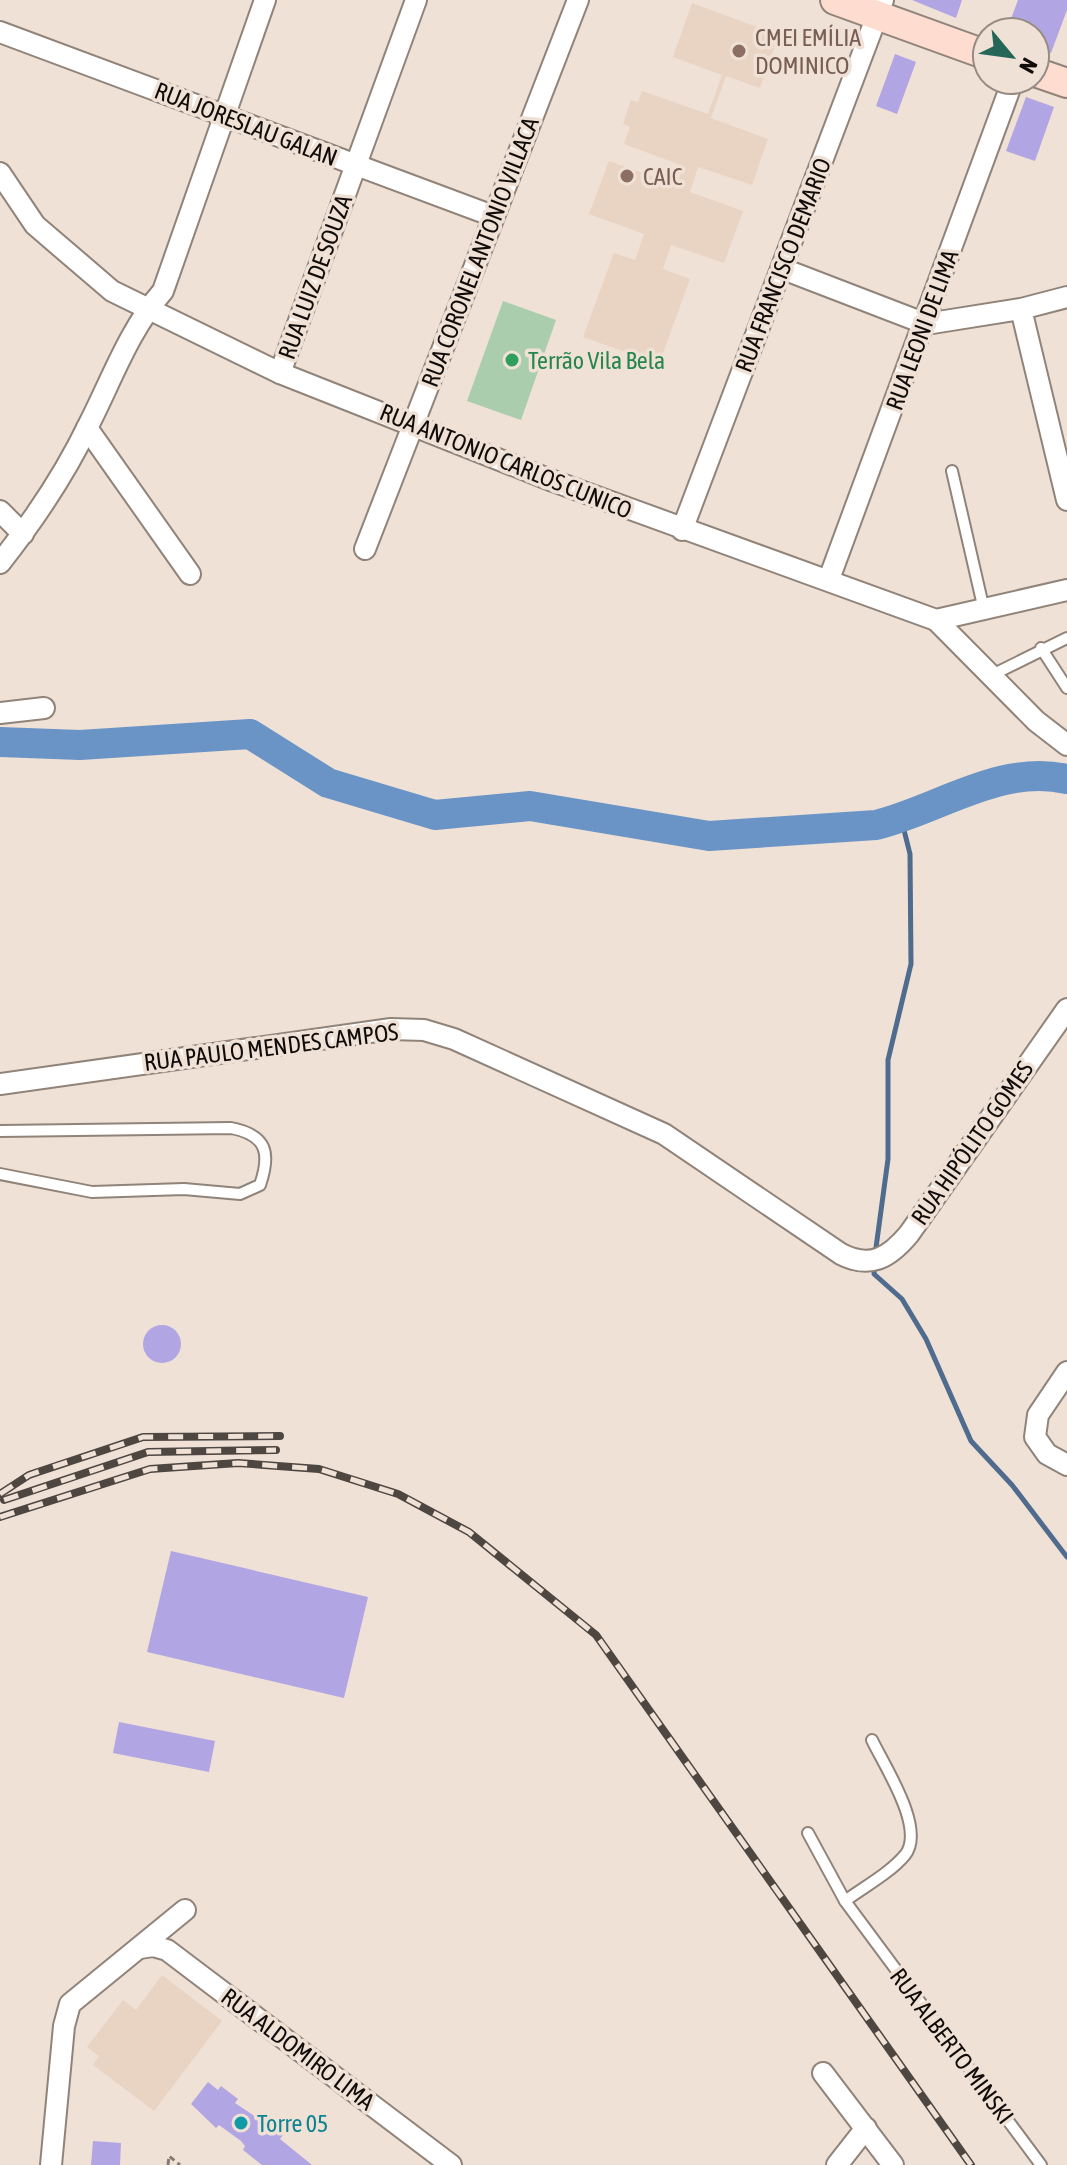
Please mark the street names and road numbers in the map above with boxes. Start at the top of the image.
street label: RUA JORESLAU GALAN [151,77,341,171]
street label: RUA CORONEL ANTONIO VILLACA [416,113,544,391]
street label: RUA FRANCISCO DEMARIO [730,154,836,376]
street label: RUA LUIZ DE SOUZA [273,191,357,363]
street label: RUA LEONI DE LIMA [880,246,964,414]
street label: RUA ANTONIO CARLOS CUNICO [376,398,636,524]
street label: RUA PAULO MENDES CAMPOS [142,1018,400,1076]
street label: RUA HIPÓLITO GOMES [906,1056,1038,1230]
street label: RUA ALBERTO MINSKI [885,1963,1019,2129]
street label: RUA ALDOMIRO LIMA [216,1983,380,2115]

